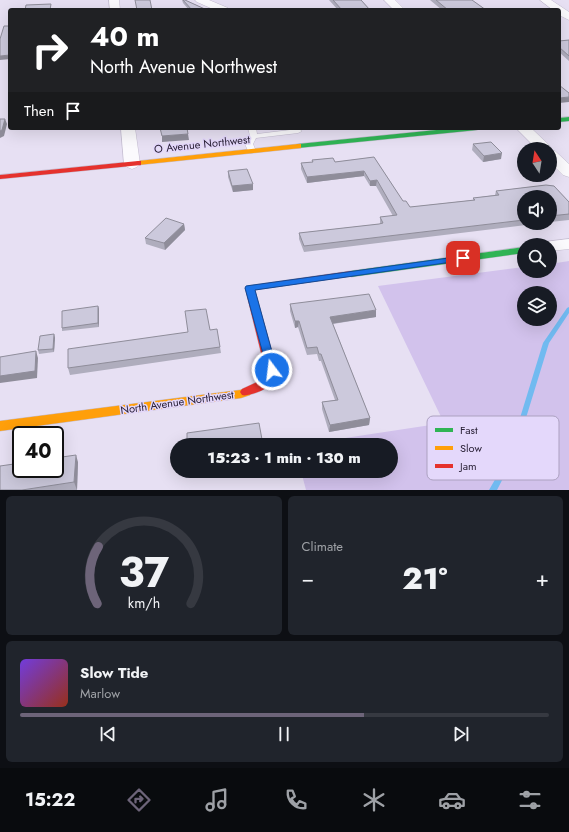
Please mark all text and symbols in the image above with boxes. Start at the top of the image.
text: 40 m [90,16,159,57]
icon: right [24,24,76,76]
text: North Avenue Northwest [90,54,277,80]
text: Then [24,100,54,122]
icon: arrive [62,100,84,122]
street label: O Avenue Northwest [153,131,251,157]
north arrow [517,142,557,182]
map controls [517,142,557,326]
button: sound [517,190,557,230]
button: search [517,238,557,278]
pin [446,241,480,275]
icon: arrive [452,247,474,269]
button: layers [517,286,557,326]
position arrow [251,349,293,391]
street label: North Avenue Northwest [119,386,235,418]
legend [427,416,559,480]
text: Fast [460,422,478,438]
speed limit sign: 40 [12,426,64,478]
text: Slow [460,440,482,456]
text: 15:23 · 1 min · 130 m [207,447,361,469]
text: Jam [458,458,477,474]
text: Climate [302,537,343,556]
text: 37 [119,541,169,602]
text: 21° [402,557,448,600]
text: − [302,562,314,594]
text: + [535,562,549,594]
text: km/h [128,592,160,612]
text: Slow Tide [80,662,148,684]
text: Marlow [80,684,120,703]
icon: previous [97,723,119,745]
icon: pause [273,723,295,745]
icon: next [450,723,472,745]
icon: directions [125,786,153,814]
icon: music [203,786,231,814]
icon: phone [282,786,310,814]
icon: climate [360,786,388,814]
icon: car [438,786,466,814]
icon: filters [516,786,544,814]
text: 15:22 [25,787,75,813]

